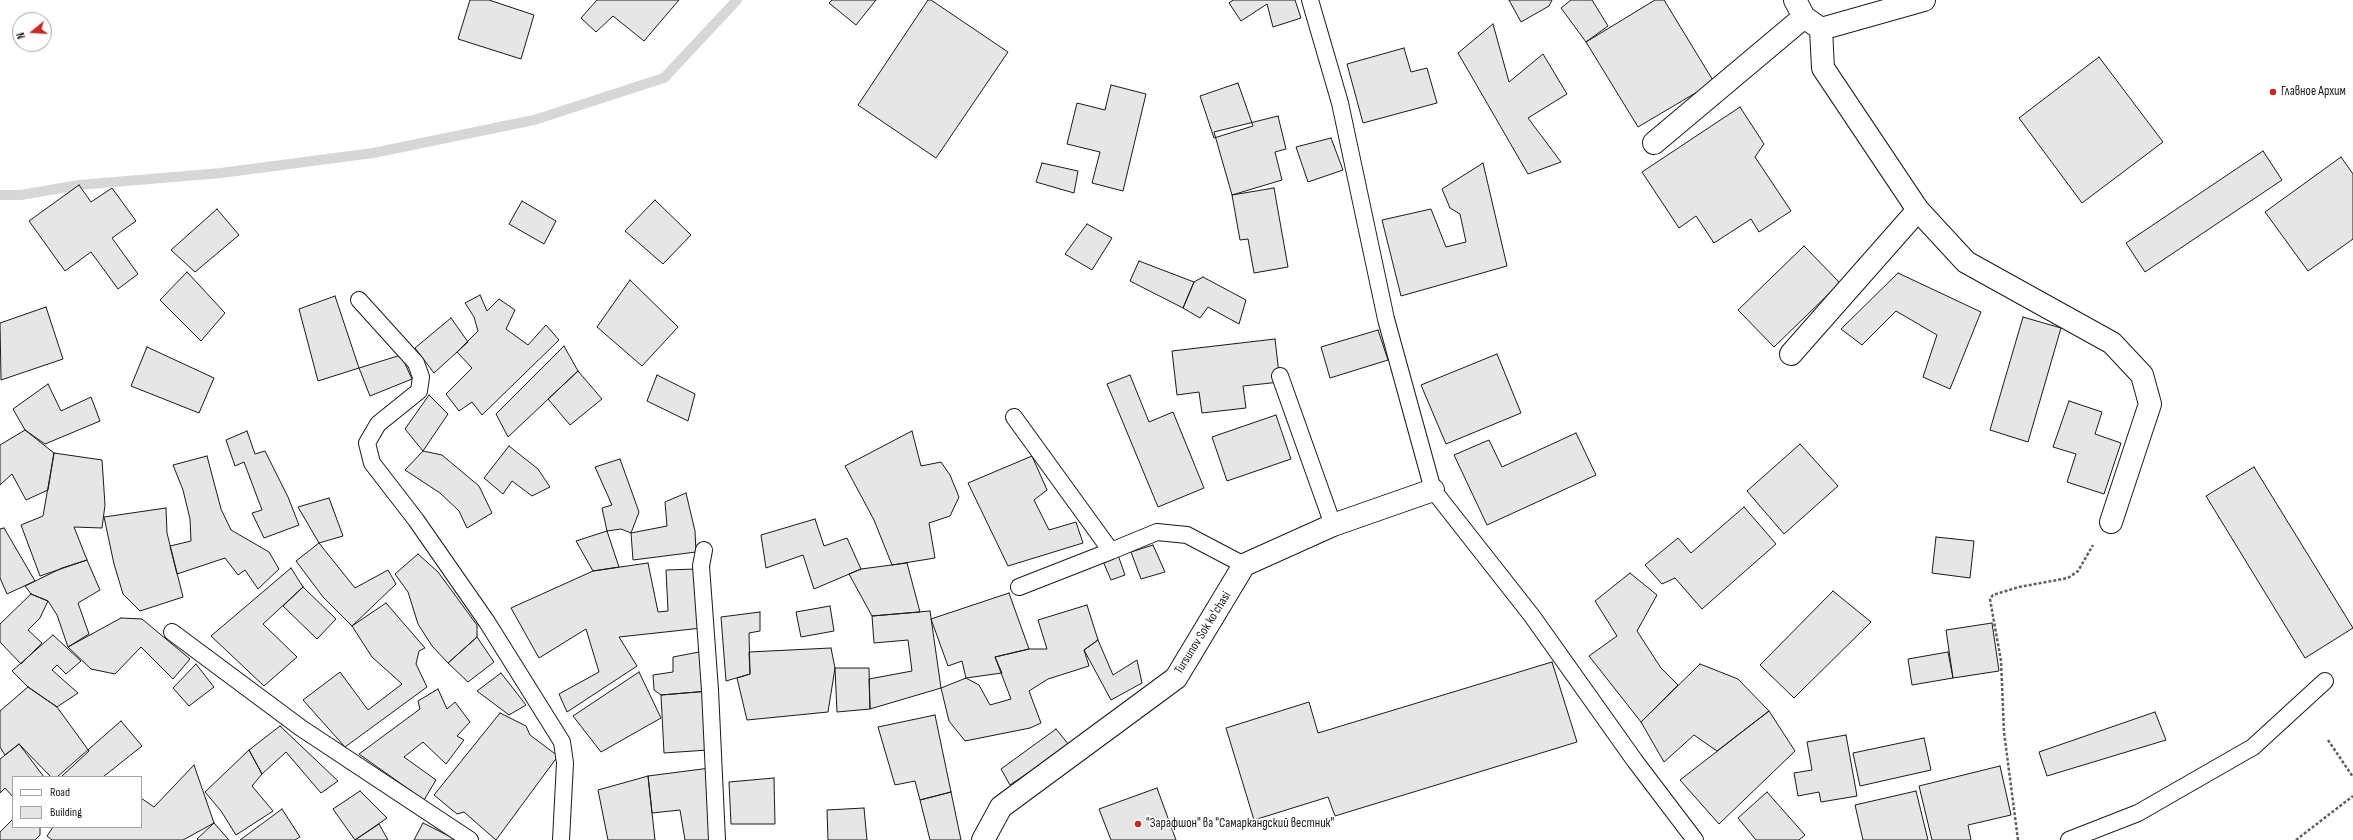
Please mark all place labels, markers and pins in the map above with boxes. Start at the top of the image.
place label: Главное Архим [2281,84,2346,100]
marker: Главное Архим [2268,87,2278,97]
place label: "Зарафшон" ва "Самаркандский вестник" [1146,816,1334,832]
marker: "Зарафшон" ва "Самаркандский вестник" [1133,819,1143,829]

